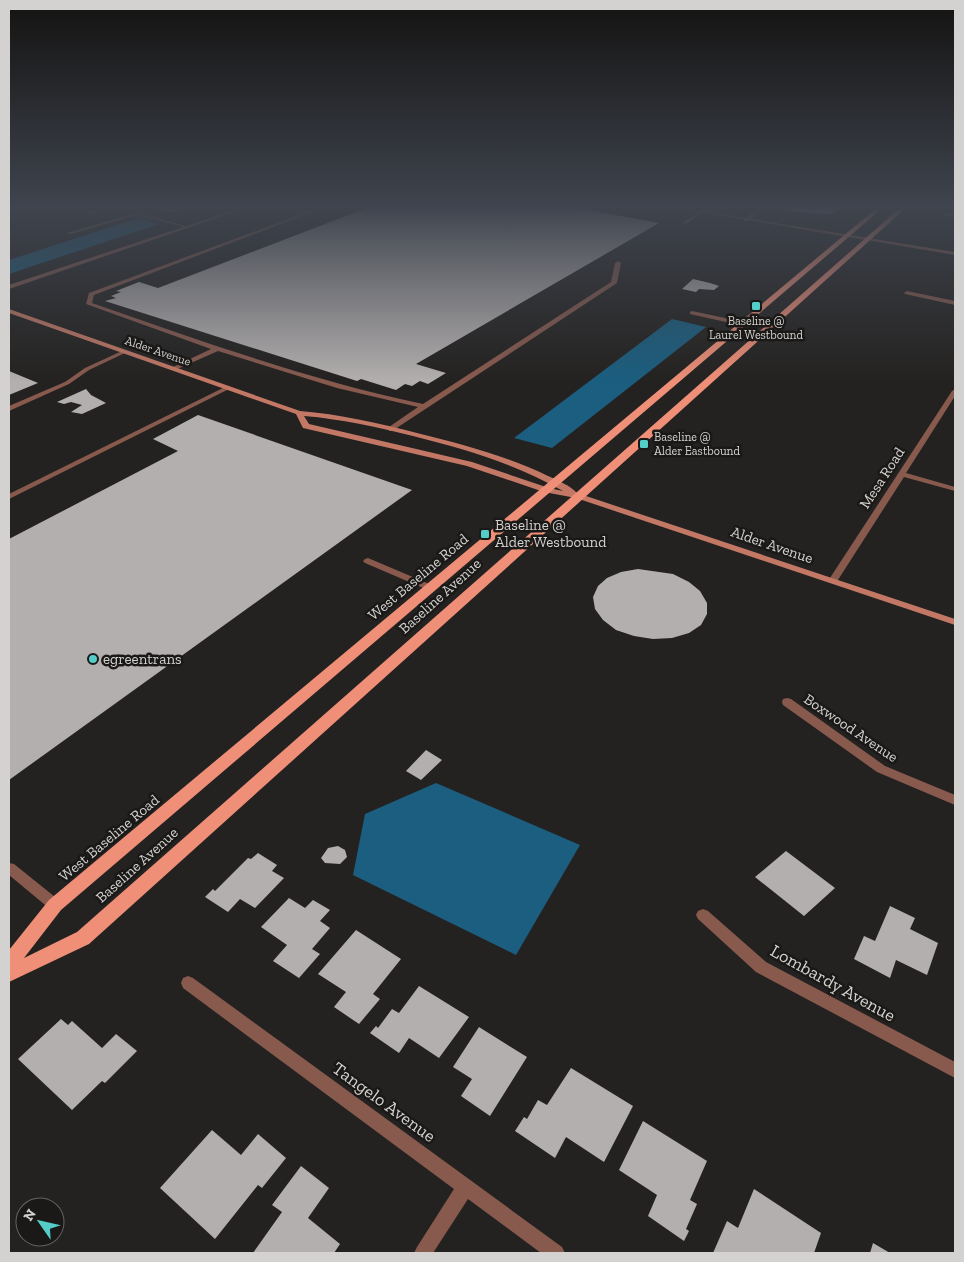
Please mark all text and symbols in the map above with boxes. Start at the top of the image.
marker: Baseline @ Laurel Westbound [750,300,762,312]
place label: Baseline @ Laurel Westbound [709,314,803,342]
street label: Alder Avenue [123,333,193,369]
place label: Baseline @ Alder Eastbound [654,430,741,458]
marker: Baseline @ Alder Eastbound [638,438,650,450]
street label: Mesa Road [856,443,909,512]
place label: Baseline @ Alder Westbound [495,516,607,551]
street label: Alder Avenue [729,523,815,567]
marker: Baseline @ Alder Westbound [479,528,491,540]
street label: West Baseline Road [364,529,472,624]
street label: Baseline Avenue [395,554,485,638]
place label: egreentrans [103,650,182,668]
marker: egreentrans [87,653,99,665]
street label: Boxwood Avenue [801,690,901,766]
street label: West Baseline Road [55,790,163,885]
street label: Baseline Avenue [92,823,182,907]
street label: Lombardy Avenue [767,940,899,1026]
street label: Tangelo Avenue [328,1057,440,1147]
north arrow [15,1197,65,1247]
text: N [20,1206,40,1224]

